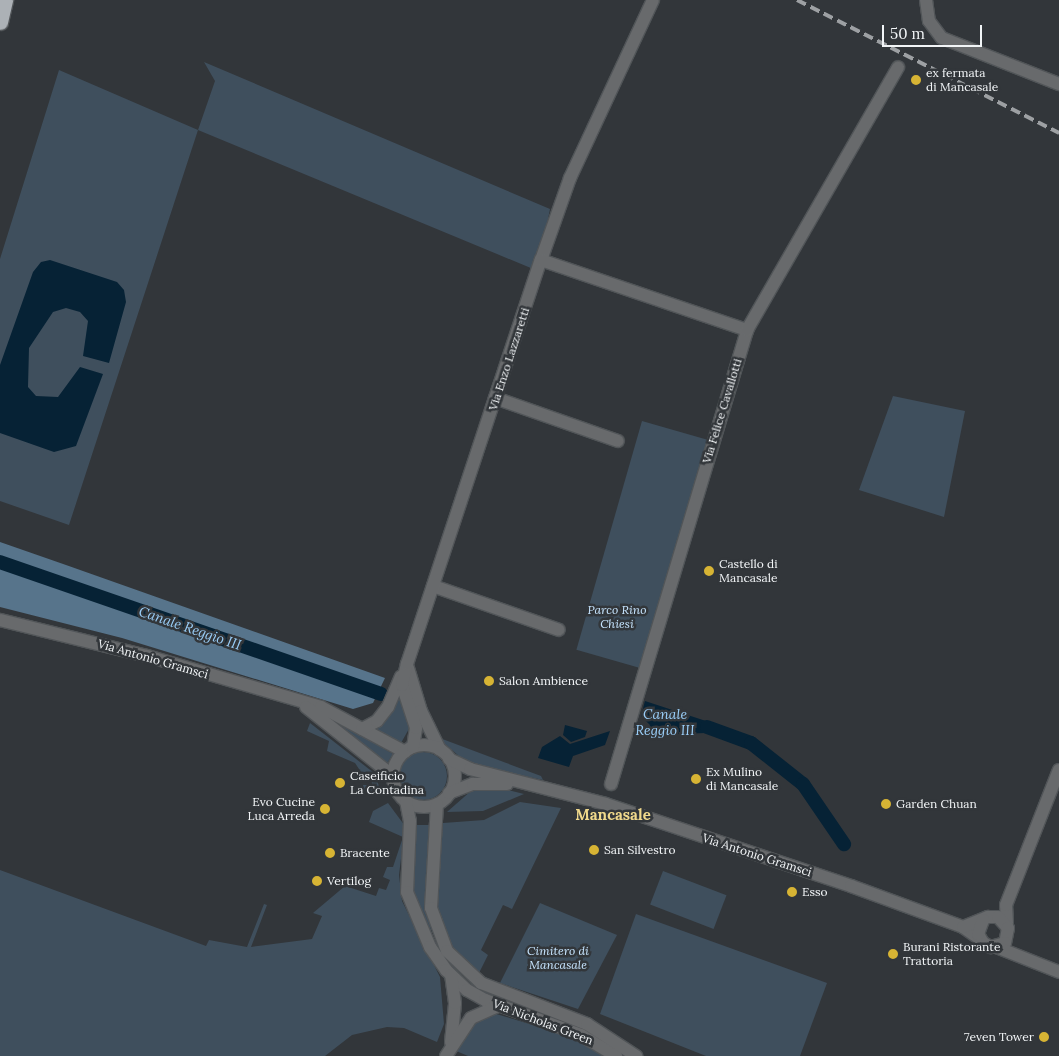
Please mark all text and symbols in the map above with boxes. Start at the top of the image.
scale bar [884,15,984,47]
text: 50 m [890,24,925,43]
place label: ex fermata di Mancasale [926,66,998,94]
marker: ex fermata di Mancasale [910,74,922,86]
street label: Via Enzo Lazzaretti [486,306,532,412]
street label: Via Felice Cavallotti [699,357,745,465]
place label: Castello di Mancasale [719,557,778,585]
marker: Castello di Mancasale [703,565,715,577]
water label: Canale Reggio III [137,603,243,653]
park label: Parco Rino Chiesi [588,603,646,631]
street label: Via Antonio Gramsci [96,636,210,682]
place label: Salon Ambience [499,674,588,688]
marker: Salon Ambience [483,675,495,687]
water label: Canale Reggio III [635,706,695,739]
place label: Ex Mulino di Mancasale [706,765,778,793]
place label: Caseificio La Contadina [350,769,424,797]
marker: Ex Mulino di Mancasale [690,773,702,785]
marker: Caseificio La Contadina [334,777,346,789]
place label: Evo Cucine Luca Arreda [248,795,315,823]
place label: Garden Chuan [896,797,977,811]
marker: Garden Chuan [880,798,892,810]
marker: Evo Cucine Luca Arreda [319,803,331,815]
district label: Mancasale [575,806,651,824]
street label: Via Antonio Gramsci [701,831,813,879]
place label: San Silvestro [604,843,676,857]
marker: San Silvestro [588,844,600,856]
place label: Bracente [340,846,390,860]
marker: Bracente [324,847,336,859]
place label: Vertilog [327,874,371,888]
marker: Vertilog [311,875,323,887]
place label: Esso [802,885,828,899]
marker: Esso [786,886,798,898]
place label: Burani Ristorante Trattoria [903,940,1000,968]
park label: Cimitero di Mancasale [527,944,589,972]
marker: Burani Ristorante Trattoria [887,948,899,960]
street label: Via Nicholas Green [491,996,595,1048]
place label: 7even Tower [964,1030,1034,1044]
marker: 7even Tower [1038,1031,1050,1043]

